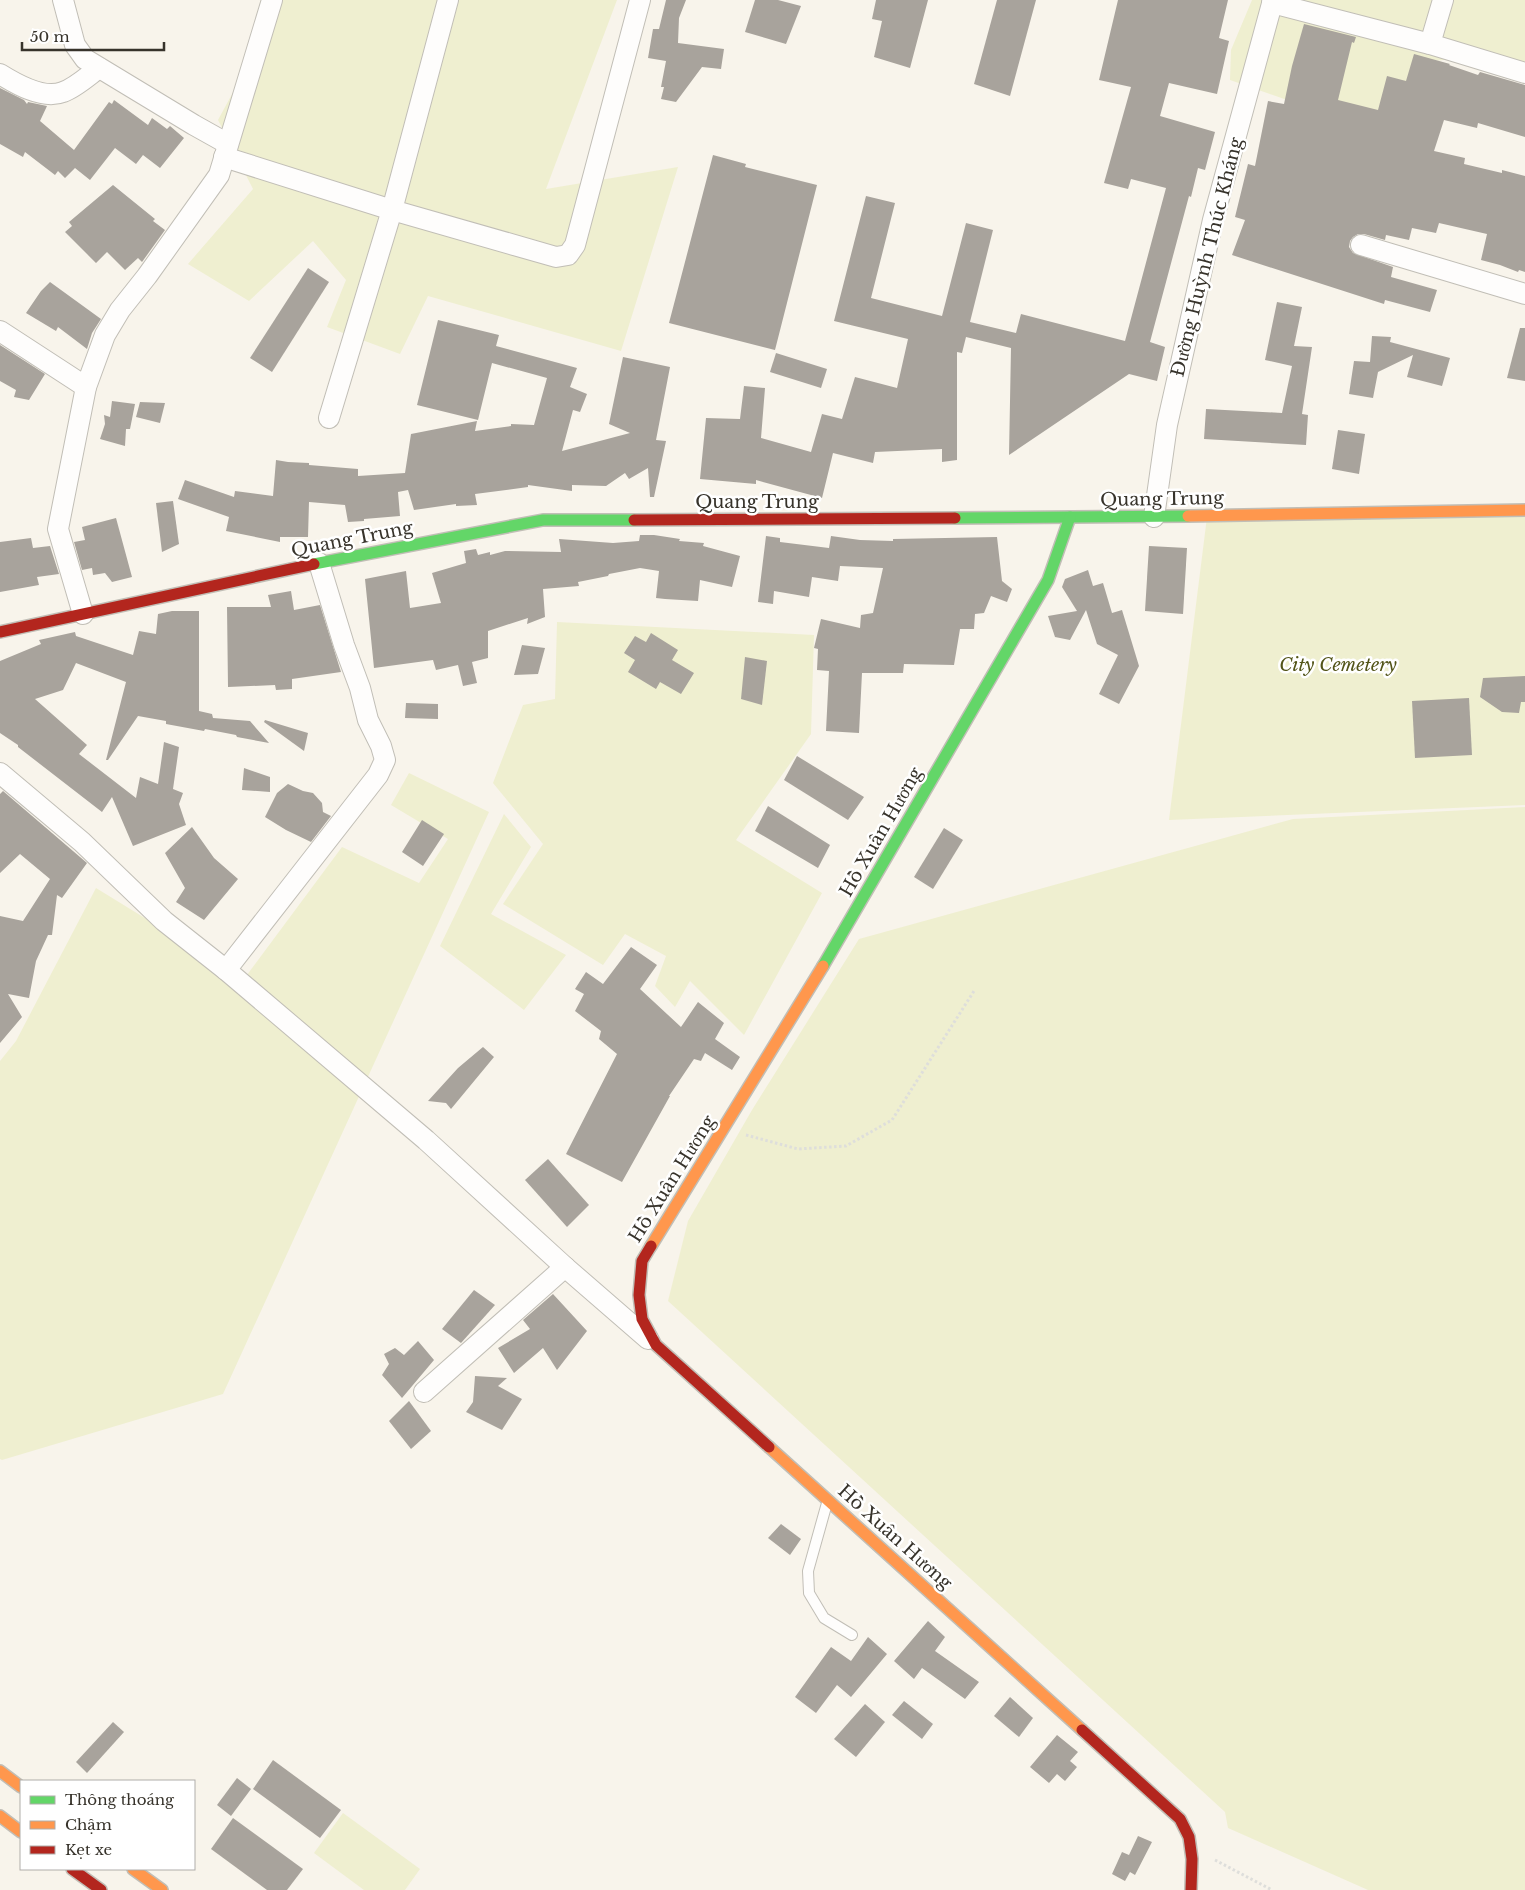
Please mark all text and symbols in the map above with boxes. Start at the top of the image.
scale bar [22,20,165,52]
text: 50 m [30,27,70,46]
street label: Đường Huỳnh Thúc Kháng [1167,135,1247,379]
street label: Quang Trung [1100,487,1224,511]
street label: Quang Trung [695,491,819,513]
street label: Quang Trung [289,516,415,562]
park label: City Cemetery [1279,654,1398,676]
street label: Hồ Xuân Hương [835,763,927,901]
street label: Hồ Xuân Hương [624,1111,720,1247]
street label: Hồ Xuân Hương [833,1480,957,1594]
legend [20,1780,195,1870]
text: Thông thoáng [65,1790,175,1809]
text: Chậm [65,1815,112,1834]
text: Kẹt xe [65,1840,112,1859]

